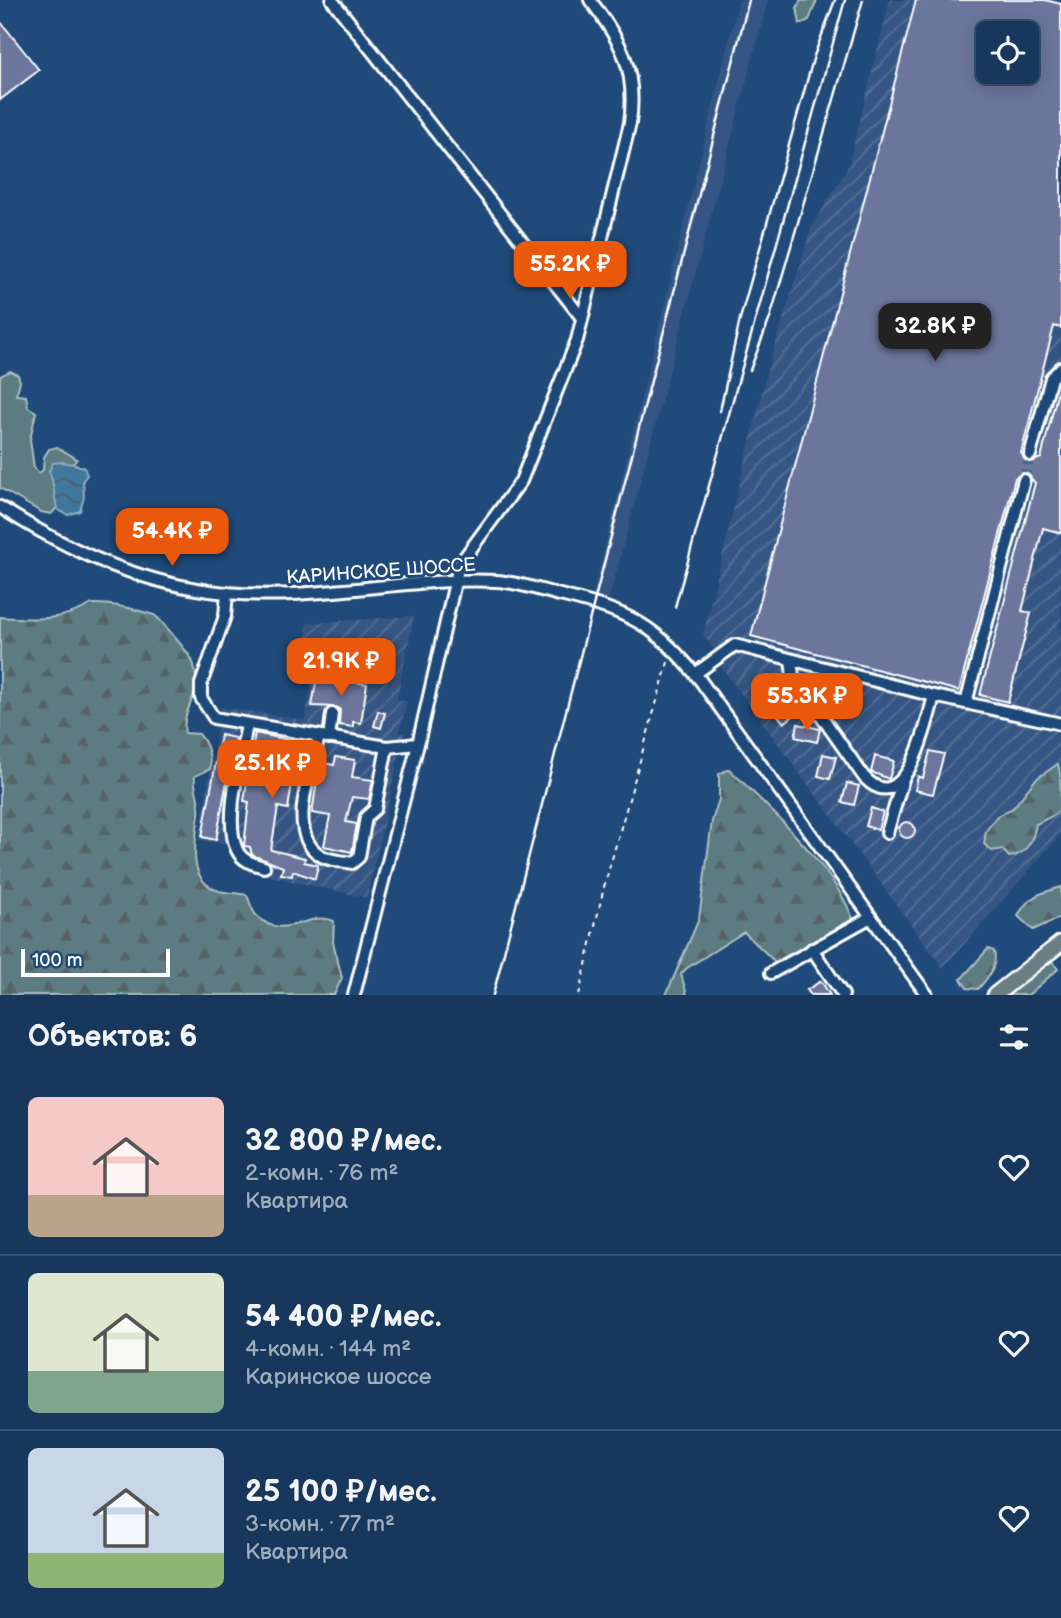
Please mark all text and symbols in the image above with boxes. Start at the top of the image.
map controls [976,21,1039,84]
button: locate [976,21,1039,84]
pin: 55.2K ₽ [505,242,635,301]
text: 55.2K ₽ [530,250,610,278]
pin: 32.8K ₽ [870,304,1000,363]
text: 32.8K ₽ [894,312,976,340]
pin: 54.4K ₽ [107,508,237,568]
text: 54.4K ₽ [132,517,212,545]
street label: КАРИНСКОЕ ШОССЕ [286,553,477,590]
pin: 21.9K ₽ [276,638,406,698]
text: 21.9K ₽ [303,647,379,675]
pin: 55.3K ₽ [742,674,872,733]
text: 55.3K ₽ [767,682,847,710]
pin: 25.1K ₽ [207,740,337,800]
text: 25.1K ₽ [233,749,311,777]
scale bar [21,946,170,978]
text: 100 m [32,949,83,972]
icon: filters [995,1018,1033,1056]
text: Объектов: 6 [28,1019,197,1055]
text: 32 800 ₽/мес. [245,1123,442,1159]
icon: home [84,1125,168,1209]
icon: heart [995,1148,1033,1186]
text: 2-комн. · 76 m² [245,1159,398,1187]
text: Квартира [245,1187,348,1215]
text: 54 400 ₽/мес. [245,1299,442,1335]
icon: home [84,1301,168,1385]
icon: heart [995,1324,1033,1362]
text: 4-комн. · 144 m² [245,1335,411,1363]
text: Каринское шоссе [245,1363,432,1391]
text: 25 100 ₽/мес. [245,1474,437,1510]
icon: home [84,1476,168,1560]
icon: heart [995,1499,1033,1537]
text: 3-комн. · 77 m² [245,1510,395,1538]
text: Квартира [245,1538,348,1566]

